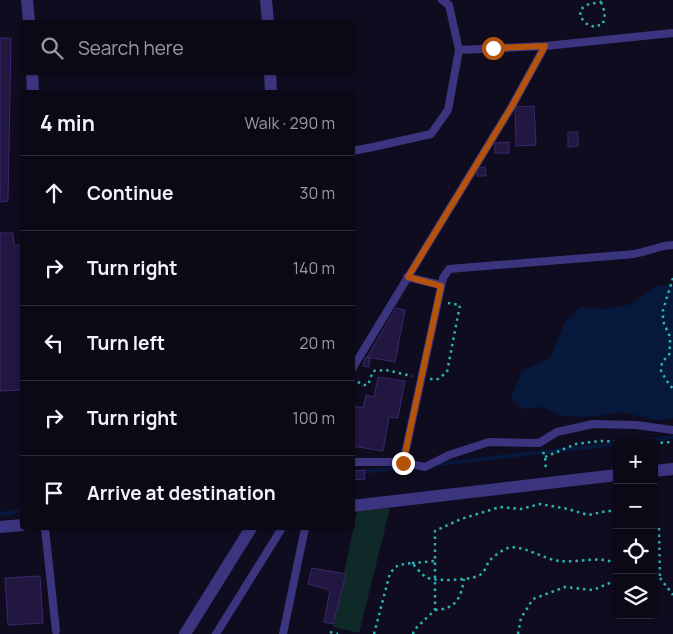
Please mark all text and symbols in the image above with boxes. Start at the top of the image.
search box [20,20,355,75]
icon: search [38,34,66,62]
text: Search here [78,35,184,61]
route start [482,37,505,60]
text: 4 min [40,109,95,137]
text: Walk · 290 m [245,112,335,134]
icon: ahead [40,179,68,207]
text: Continue [87,180,173,206]
text: 30 m [300,182,335,204]
icon: right [40,254,68,282]
text: Turn right [87,255,177,281]
text: 140 m [293,257,335,279]
icon: left [40,329,68,357]
text: Turn left [87,330,165,356]
text: 20 m [299,332,335,354]
icon: right [40,404,68,432]
text: Turn right [87,405,177,431]
text: 100 m [292,407,335,429]
map controls [613,439,658,619]
button: + [613,439,658,484]
route end [392,452,415,475]
icon: arrive [40,479,68,507]
text: Arrive at destination [87,480,276,506]
button: − [613,484,658,529]
button: locate [613,529,658,574]
button: layers [613,574,658,619]

